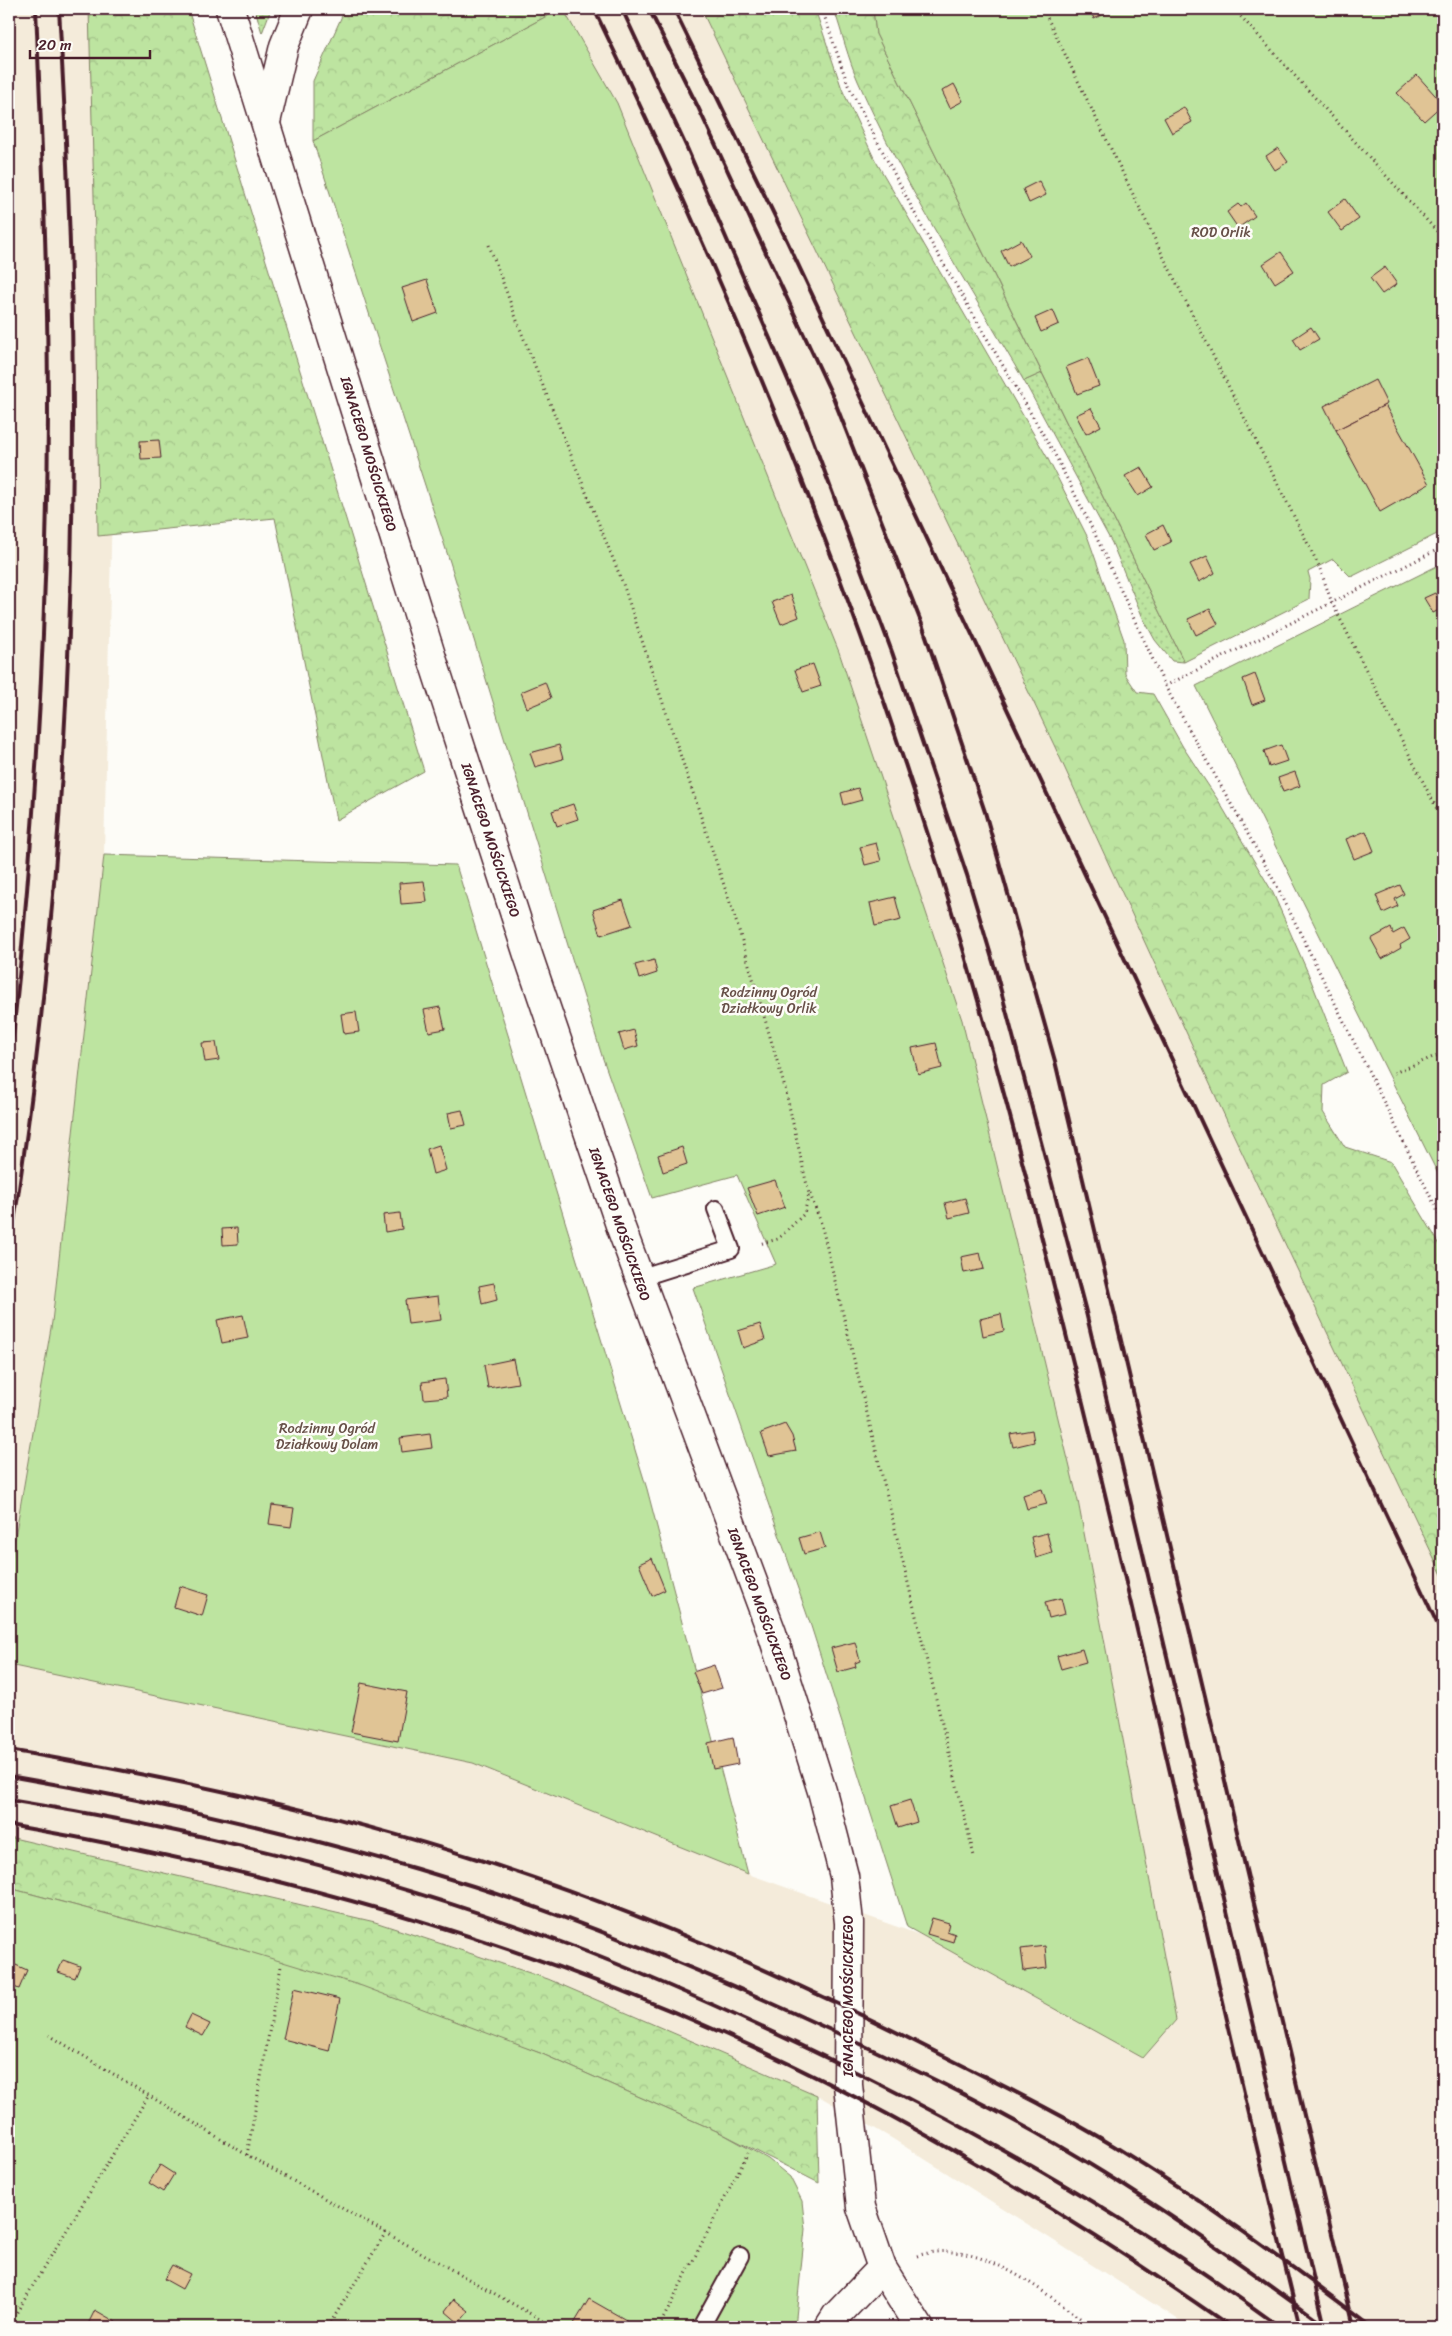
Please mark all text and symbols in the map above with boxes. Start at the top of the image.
scale bar [30,28,150,60]
text: 20 m [38,32,72,58]
park label: ROD Orlik [1191,220,1251,245]
street label: IGNACEGO MOŚCICKIEGO [333,372,404,535]
street label: IGNACEGO MOŚCICKIEGO [453,758,527,921]
park label: Rodzinny Ogród Działkowy Orlik [721,980,819,1021]
street label: IGNACEGO MOŚCICKIEGO [581,1143,658,1305]
park label: Rodzinny Ogród Działkowy Dolam [276,1416,379,1457]
street label: IGNACEGO MOŚCICKIEGO [720,1523,799,1684]
street label: IGNACEGO MOŚCICKIEGO [836,1915,861,2078]

